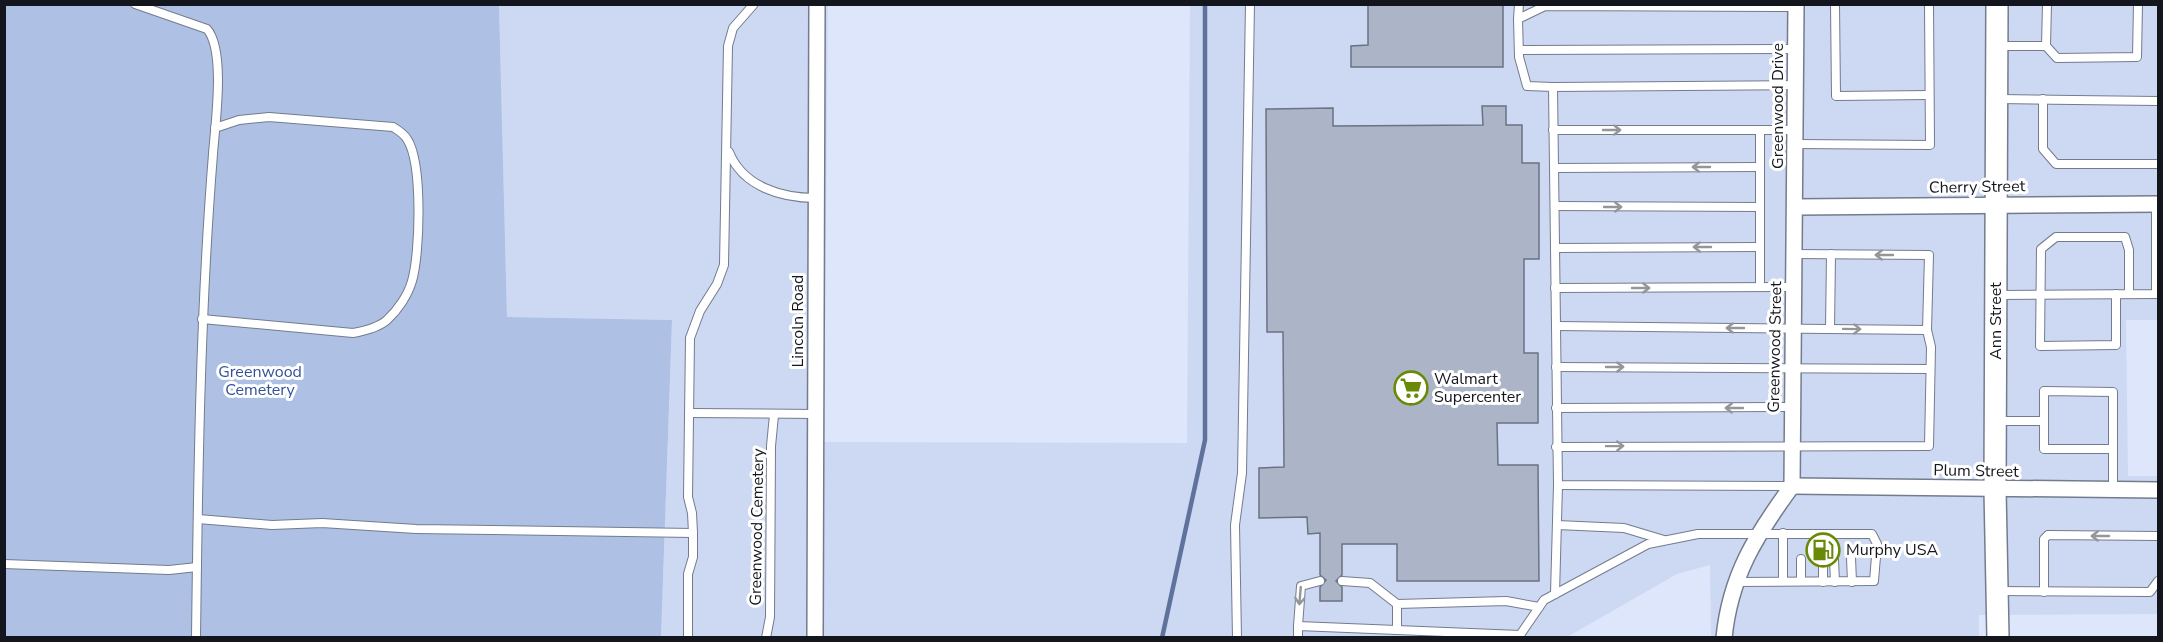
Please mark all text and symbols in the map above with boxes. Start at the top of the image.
street label: Greenwood Drive [1767,43,1789,169]
one-way arrow [1601,124,1621,136]
one-way arrow [1692,161,1712,173]
street label: Cherry Street [1929,175,2026,199]
one-way arrow [1603,201,1623,213]
one-way arrow [1692,241,1712,253]
one-way arrow [1875,249,1895,261]
street label: Lincoln Road [787,275,809,367]
street label: Greenwood Street [1763,281,1787,413]
one-way arrow [1630,282,1650,294]
street label: Ann Street [1985,282,2007,360]
one-way arrow [1726,322,1746,334]
one-way arrow [1842,324,1862,335]
park label: Greenwood Cemetery [218,361,302,401]
one-way arrow [1604,361,1624,373]
place label: Walmart Supercenter [1434,368,1521,408]
supermarket icon: Walmart Supercenter [1393,370,1429,406]
one-way arrow [1725,402,1745,414]
one-way arrow [1604,441,1624,452]
street label: Greenwood Cemetery [745,447,769,606]
street label: Plum Street [1933,459,2019,483]
one-way arrow [2091,530,2111,542]
fuel station icon: Murphy USA [1805,532,1841,568]
place label: Murphy USA [1846,539,1939,561]
one-way arrow [1294,586,1305,606]

